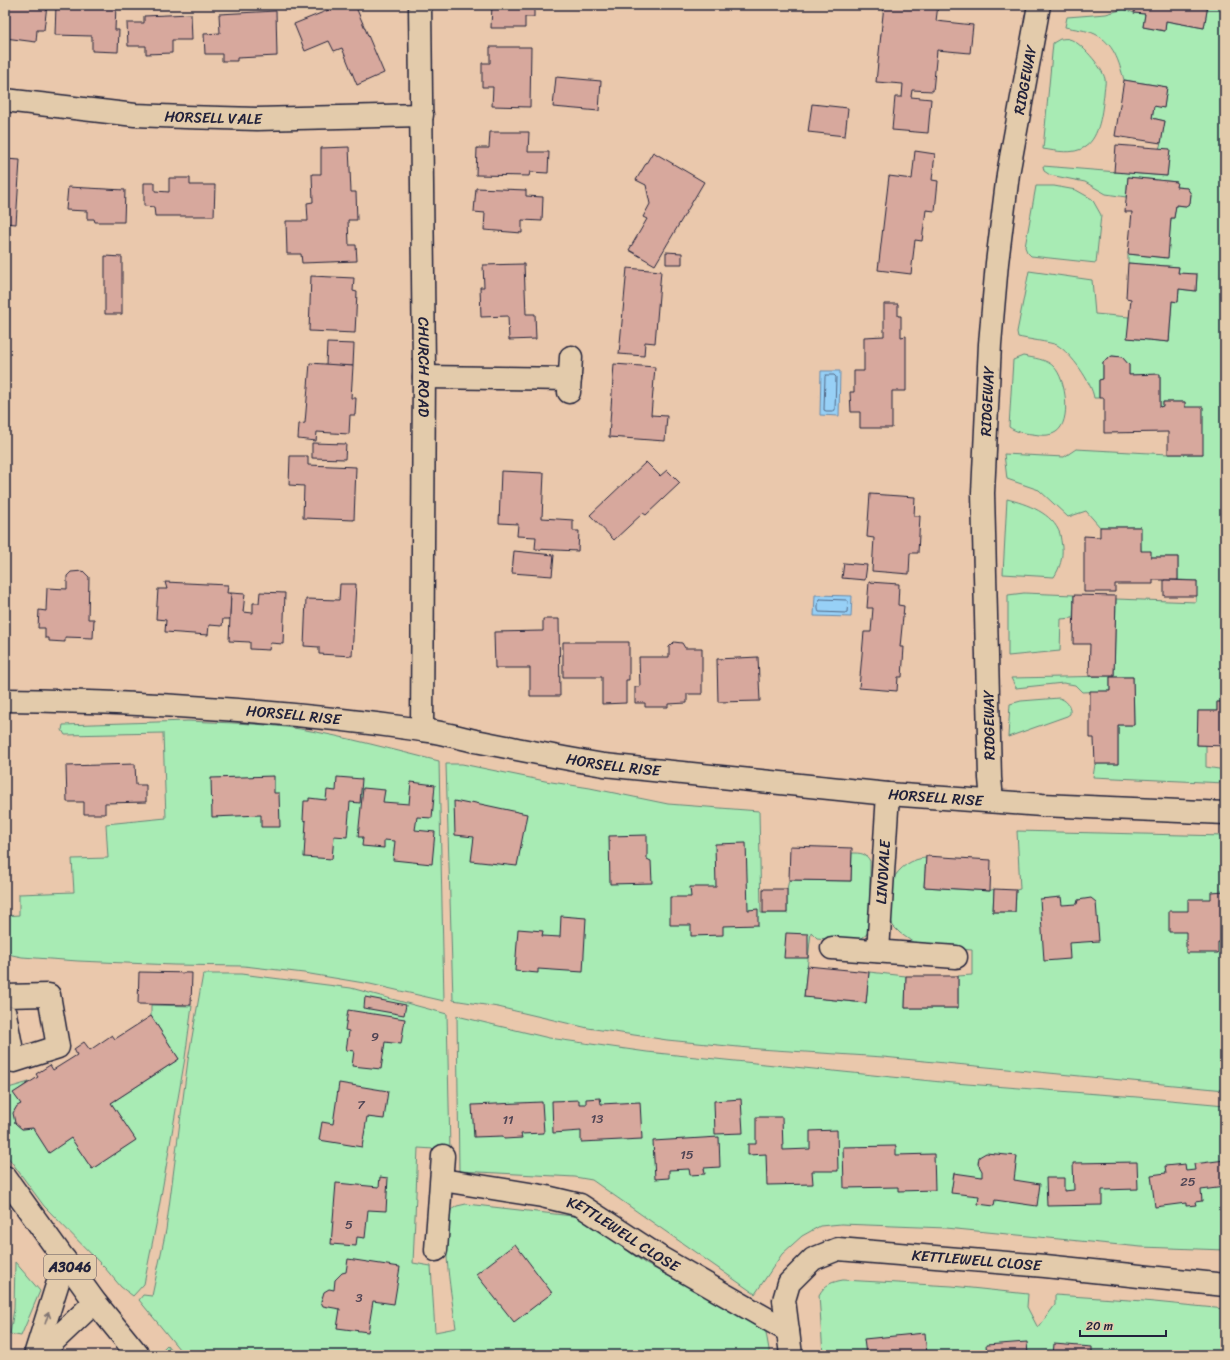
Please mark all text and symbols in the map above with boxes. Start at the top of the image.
street label: RIDGEWAY [1006,42,1045,117]
street label: HORSELL VALE [164,103,264,132]
street label: CHURCH ROAD [410,317,437,417]
street label: RIDGEWAY [973,365,1002,437]
street label: RIDGEWAY [975,689,1003,760]
street label: HORSELL RISE [245,698,344,733]
street label: HORSELL RISE [564,746,663,784]
street label: HORSELL RISE [887,781,986,814]
street label: LINDVALE [868,838,898,905]
house number: 9 [371,1025,379,1048]
house number: 7 [357,1093,366,1116]
house number: 13 [591,1107,603,1130]
house number: 11 [502,1108,514,1131]
house number: 15 [680,1143,694,1166]
house number: 25 [1180,1170,1196,1193]
street label: KETTLEWELL CLOSE [564,1189,686,1280]
house number: 5 [345,1213,353,1236]
street label: KETTLEWELL CLOSE [911,1242,1044,1279]
road number: A3046 [44,1255,96,1279]
house number: 3 [355,1286,363,1309]
one-way arrow [44,1311,51,1324]
scale bar [1080,1312,1166,1338]
text: 20 m [1086,1315,1113,1337]

